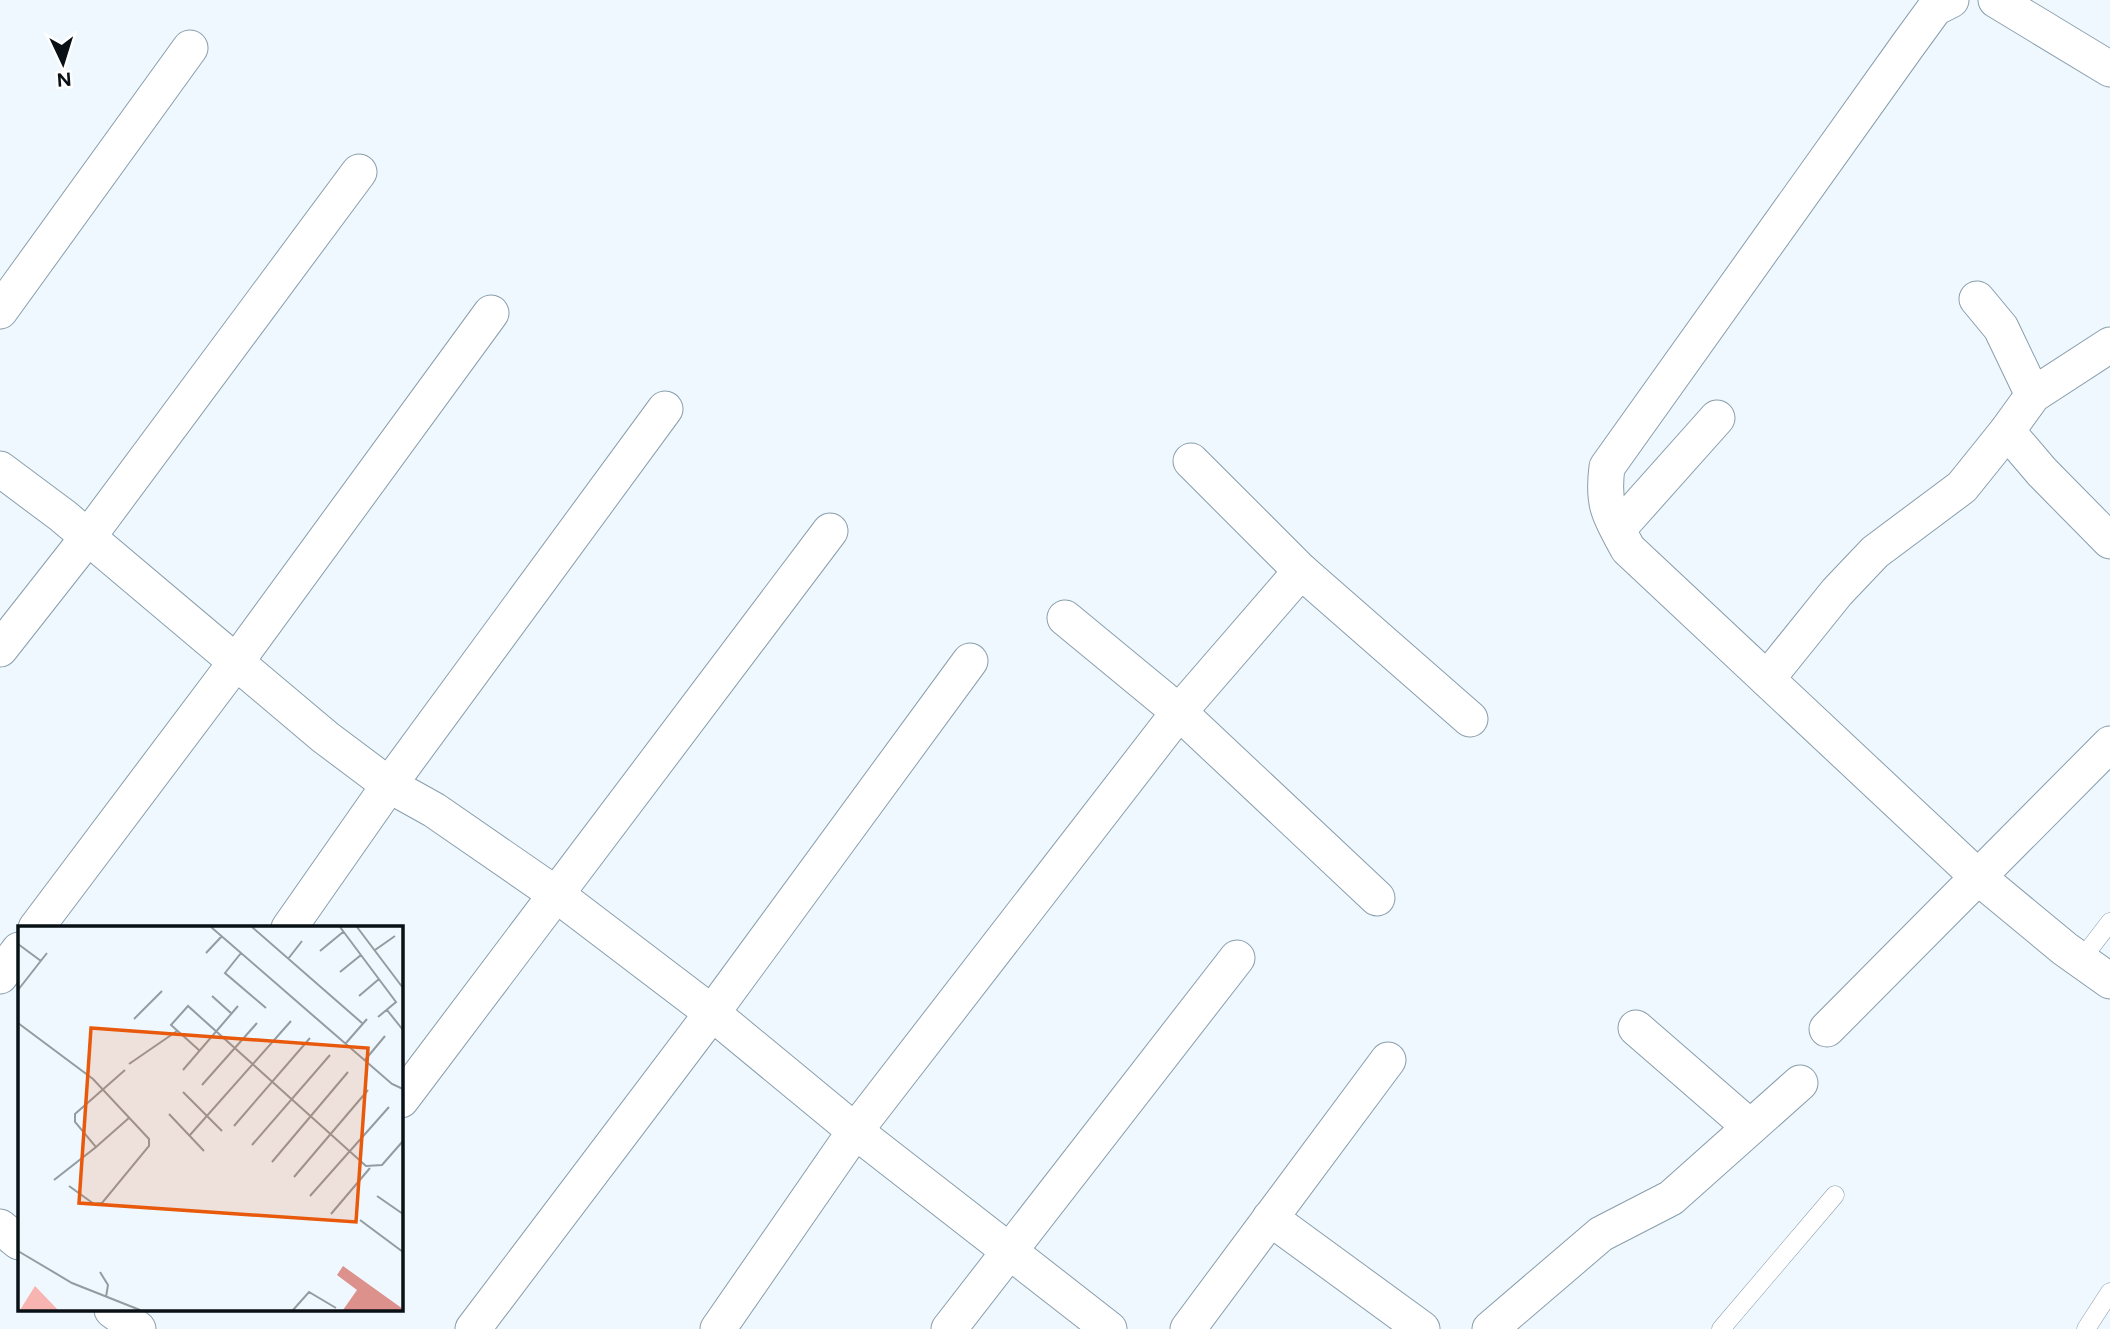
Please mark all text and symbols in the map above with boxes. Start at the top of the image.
north arrow [28,28,98,98]
text: N [56,67,72,91]
inset map [18,926,402,1312]

